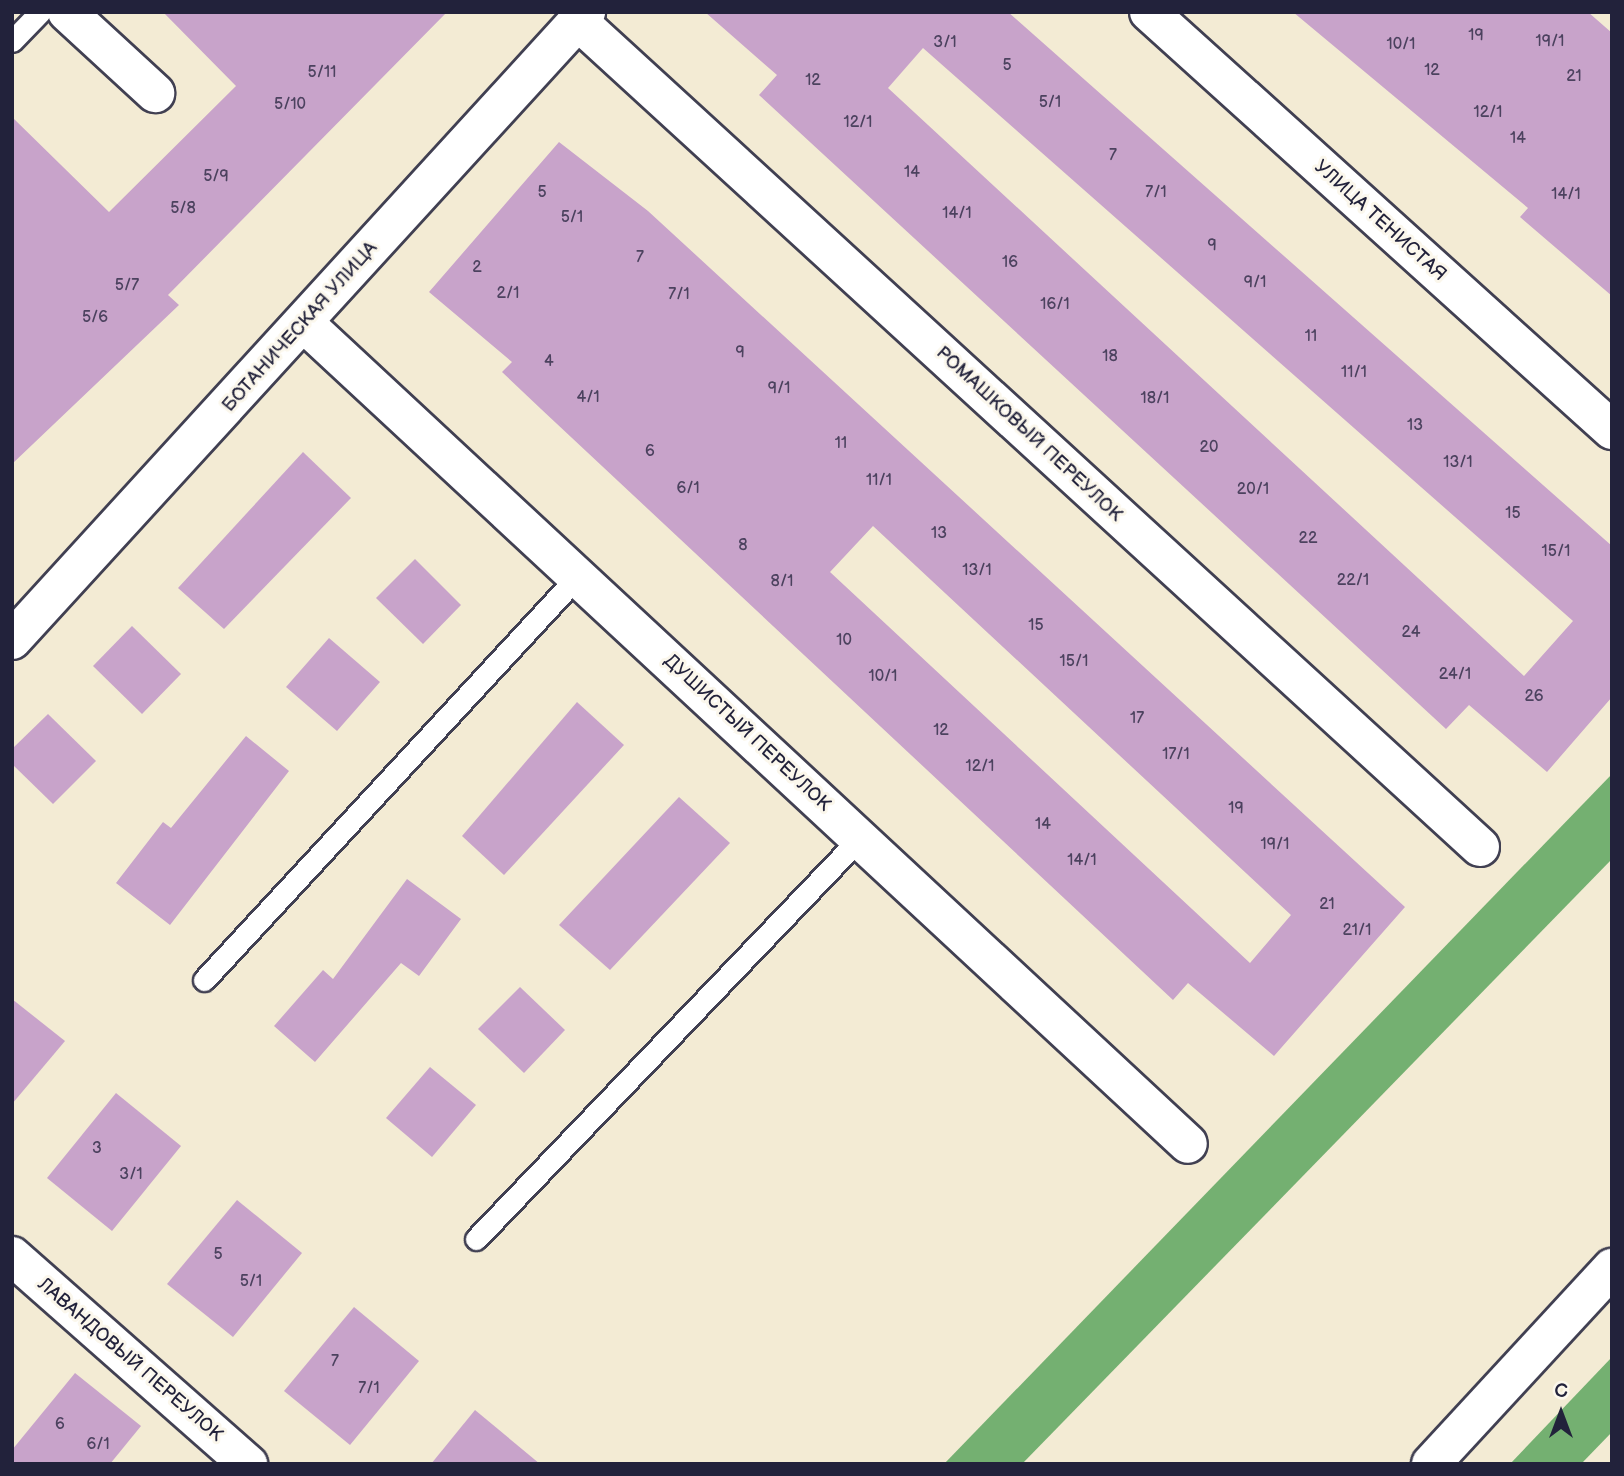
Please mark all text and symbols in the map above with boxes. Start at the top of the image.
house number: 19 [1468,26,1484,46]
house number: 19/1 [1536,32,1564,52]
house number: 3/1 [933,33,957,53]
house number: 10/1 [1386,35,1416,55]
house number: 5 [1002,56,1012,76]
house number: 12 [1424,61,1440,81]
house number: 5/11 [308,63,336,83]
house number: 21 [1566,67,1582,87]
house number: 12 [805,71,821,91]
house number: 5/1 [1039,93,1061,113]
house number: 5/10 [274,95,306,115]
house number: 12/1 [1473,103,1503,123]
house number: 12/1 [843,113,873,133]
house number: 14 [1510,129,1526,149]
house number: 7 [1109,146,1117,166]
street label: УЛИЦА ТЕНИСТАЯ [1309,156,1451,286]
house number: 14 [904,163,920,183]
house number: 5/9 [203,167,229,187]
house number: 5 [537,183,547,203]
house number: 7/1 [1145,183,1167,203]
house number: 14/1 [1551,185,1581,205]
house number: 5/8 [170,199,196,219]
house number: 14/1 [942,204,972,224]
house number: 5/1 [561,208,583,228]
house number: 9 [1207,236,1217,256]
street label: БОТАНИЧЕСКАЯ УЛИЦА [218,237,382,417]
house number: 7 [636,248,644,268]
house number: 16 [1002,253,1018,273]
house number: 2 [472,258,482,278]
house number: 9/1 [1244,273,1266,293]
house number: 5/7 [115,276,139,296]
house number: 2/1 [497,284,519,304]
house number: 7/1 [668,285,690,305]
house number: 16/1 [1040,295,1070,315]
house number: 5/6 [82,308,108,328]
house number: 11 [1305,327,1317,347]
street label: РОМАШКОВЫЙ ПЕРЕУЛОК [931,342,1127,526]
house number: 9 [735,343,745,363]
house number: 18 [1102,347,1118,367]
house number: 4 [544,352,554,372]
house number: 11/1 [1341,363,1367,383]
house number: 9/1 [768,379,790,399]
house number: 4/1 [576,388,600,408]
house number: 18/1 [1141,389,1169,409]
house number: 13 [1407,416,1423,436]
house number: 11 [835,434,847,454]
house number: 20 [1200,438,1218,458]
house number: 6 [645,442,655,462]
house number: 13/1 [1443,453,1473,473]
house number: 11/1 [866,471,892,491]
house number: 6/1 [676,479,700,499]
house number: 20/1 [1237,480,1269,500]
house number: 15 [1505,504,1521,524]
house number: 13 [931,524,947,544]
house number: 22 [1299,529,1317,549]
house number: 8 [738,536,748,556]
house number: 15/1 [1542,542,1570,562]
house number: 13/1 [962,561,992,581]
house number: 22/1 [1337,571,1369,591]
house number: 8/1 [771,572,793,592]
house number: 15 [1028,616,1044,636]
house number: 24 [1402,623,1420,643]
house number: 10 [836,631,852,651]
street label: ДУШИСТЫЙ ПЕРЕУЛОК [659,650,835,816]
house number: 15/1 [1060,652,1088,672]
house number: 24/1 [1439,665,1471,685]
house number: 10/1 [868,667,898,687]
house number: 26 [1524,687,1544,707]
house number: 17 [1130,709,1144,729]
house number: 12 [933,721,949,741]
house number: 17/1 [1162,745,1190,765]
house number: 12/1 [965,757,995,777]
house number: 19 [1228,799,1244,819]
house number: 14 [1035,815,1051,835]
house number: 19/1 [1261,835,1289,855]
house number: 14/1 [1067,851,1097,871]
house number: 21 [1319,895,1335,915]
house number: 21/1 [1343,921,1371,941]
house number: 3 [92,1139,102,1159]
house number: 3/1 [119,1165,143,1185]
house number: 5 [213,1245,223,1265]
house number: 5/1 [240,1272,262,1292]
street label: ЛАВАНДОВЫЙ ПЕРЕУЛОК [33,1273,227,1447]
house number: 7 [331,1352,339,1372]
north arrow [1526,1378,1596,1448]
house number: 7/1 [358,1379,380,1399]
text: С [1554,1380,1568,1403]
house number: 6 [55,1415,65,1435]
house number: 6/1 [86,1435,110,1455]

